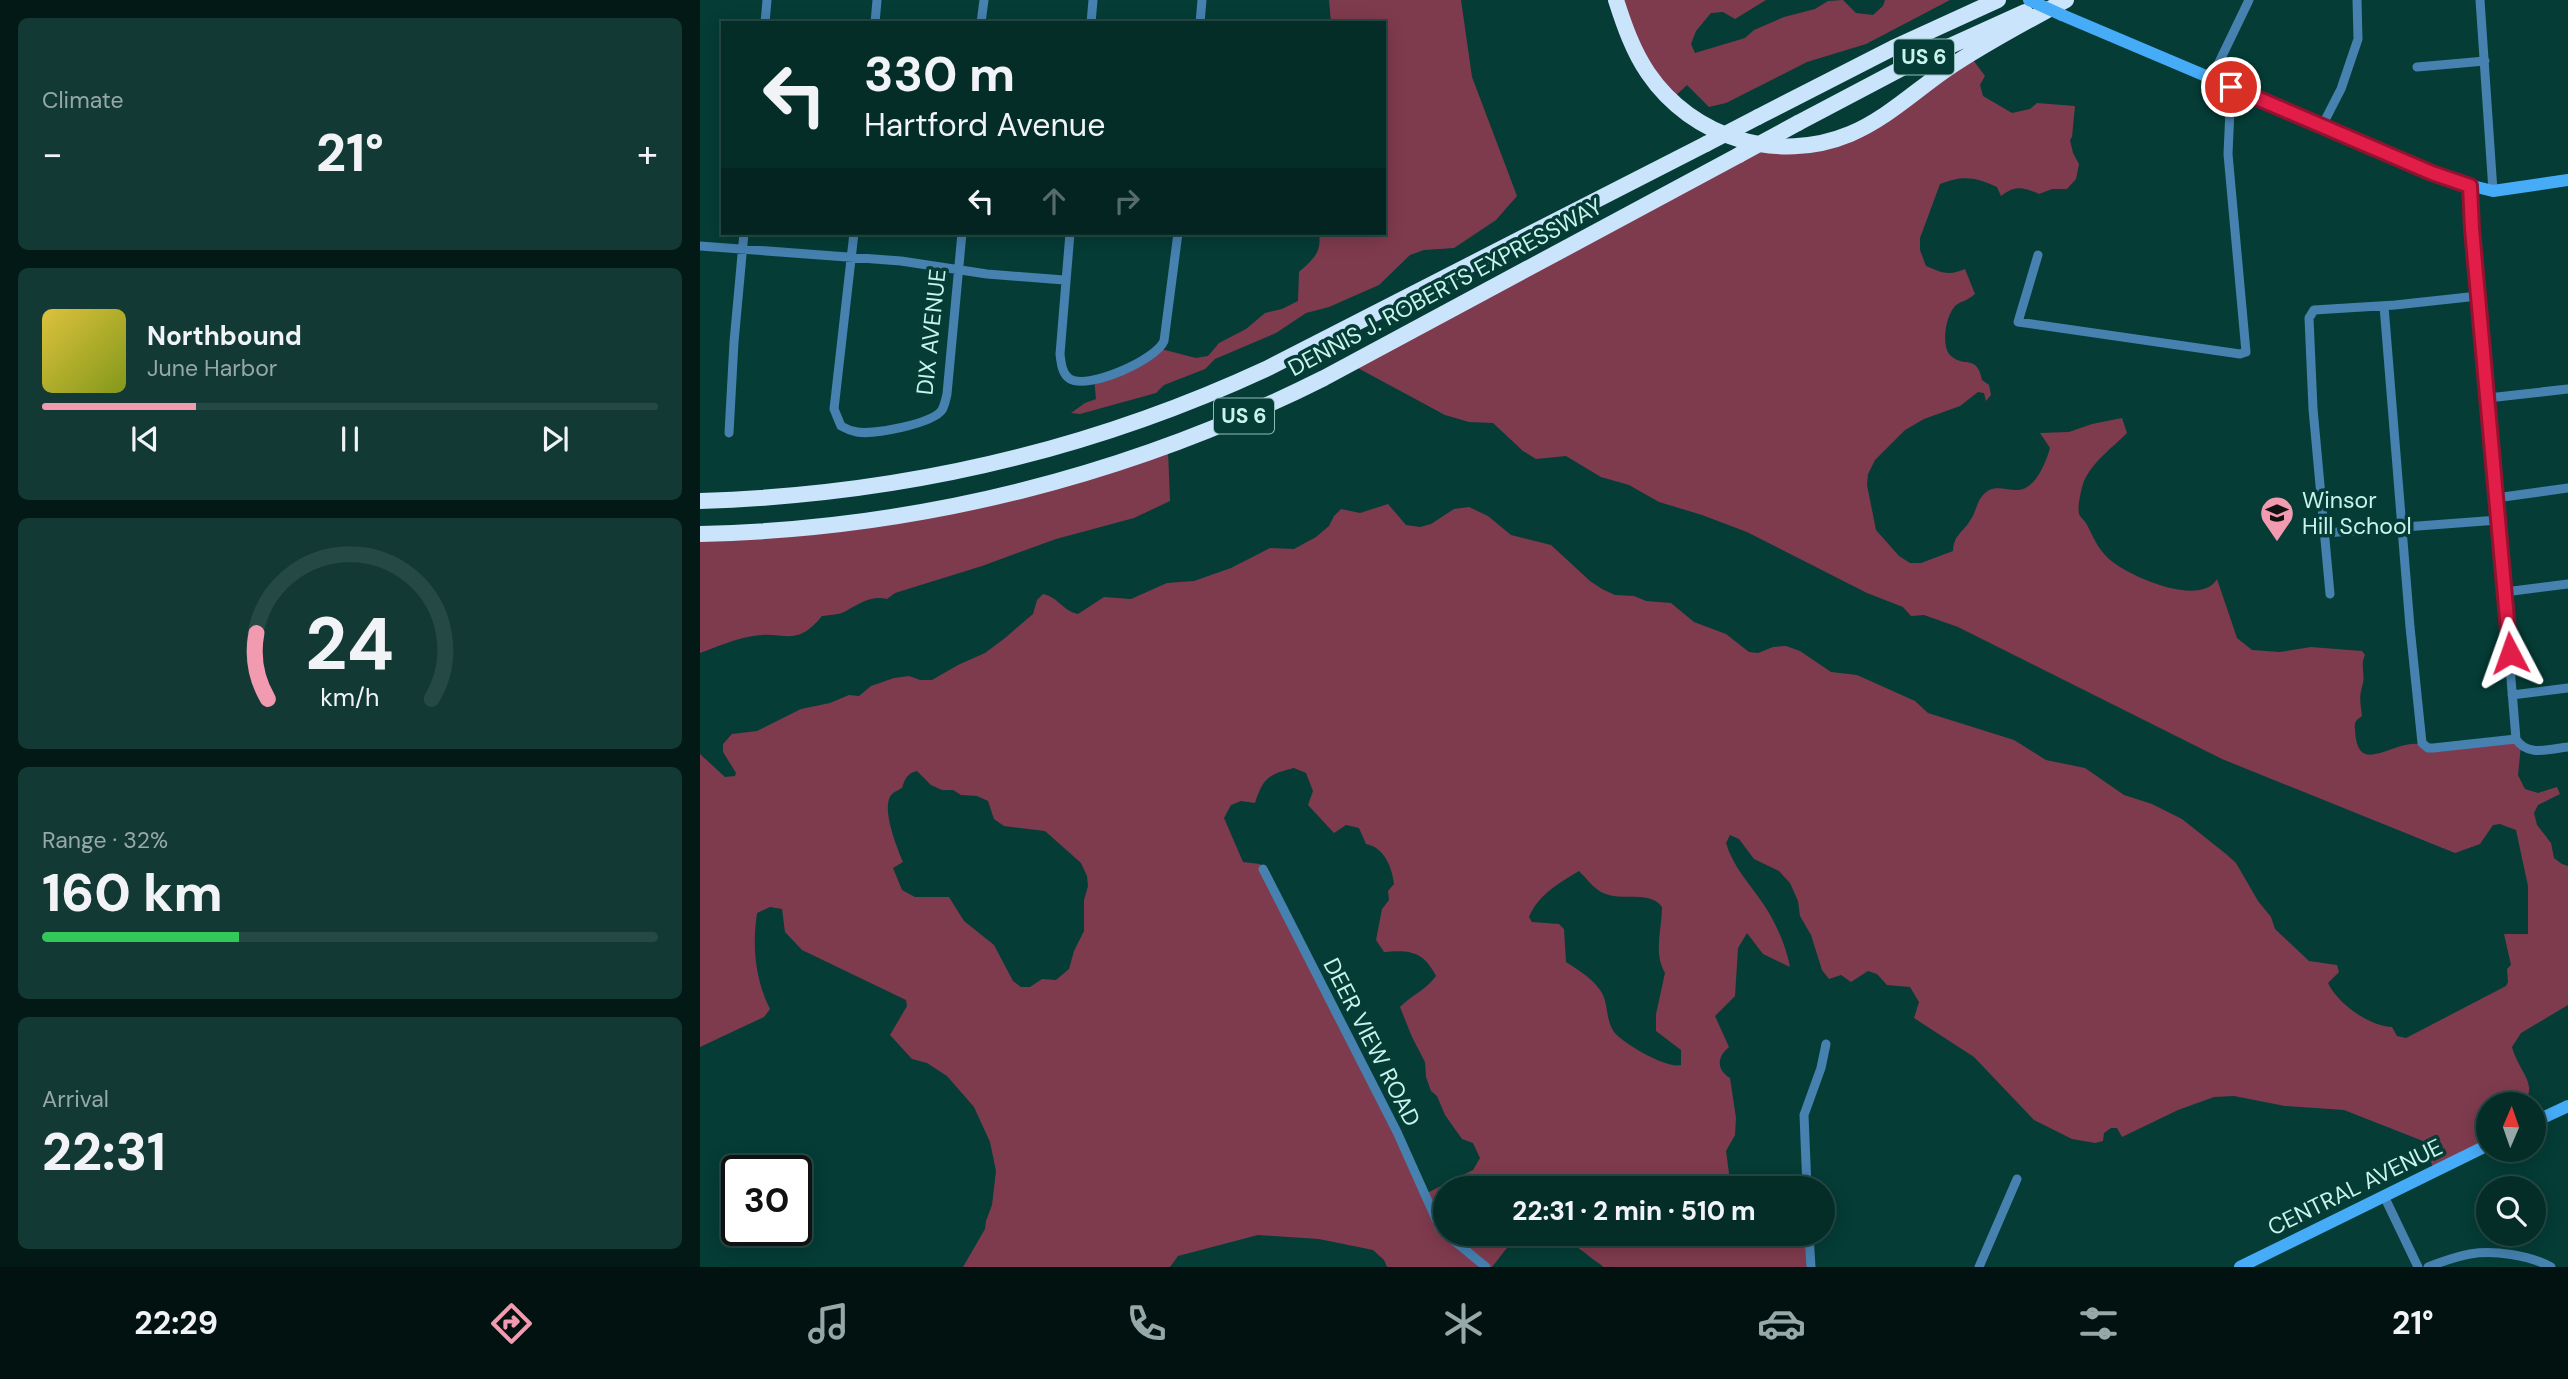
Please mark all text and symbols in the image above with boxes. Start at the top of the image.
road number: US 6 [1894,40,1954,74]
text: 330 m [864,42,1015,106]
icon: left [749,49,840,140]
pin [2201,57,2261,117]
icon: arrive [2212,68,2250,106]
text: Climate [42,85,124,115]
text: Hartford Avenue [864,104,1105,146]
text: 21° [316,119,384,187]
text: − [42,129,63,179]
text: + [637,129,658,179]
icon: left [962,182,1000,220]
icon: ahead [1035,182,1073,220]
icon: right [1108,182,1146,220]
street label: DENNIS J. ROBERTS EXPRESSWAY [1283,191,1607,383]
street label: DIX AVENUE [909,267,953,397]
text: Northbound [147,319,302,353]
text: June Harbor [147,353,277,383]
road number: US 6 [1214,398,1274,434]
icon: previous [126,420,164,458]
icon: pause [331,420,369,458]
icon: next [536,420,574,458]
place label: Winsor Hill School [2302,485,2412,541]
school or university icon: Winsor Hill School [2258,494,2296,543]
text: 24 [306,598,394,693]
position arrow [2473,616,2547,690]
text: km/h [320,681,380,714]
text: Range · 32% [42,825,168,855]
text: 160 km [42,859,223,927]
street label: DEER VIEW ROAD [1317,953,1427,1131]
text: Arrival [42,1084,109,1114]
north arrow [2476,1092,2546,1162]
map controls [2476,1092,2546,1246]
text: 22:31 [42,1118,166,1186]
street label: CENTRAL AVENUE [2263,1132,2447,1242]
speed limit sign: 30 [721,1155,812,1246]
button: search [2476,1176,2546,1246]
text: 22:31 · 2 min · 510 m [1512,1194,1756,1228]
icon: directions [487,1299,536,1348]
icon: music [804,1299,853,1348]
icon: phone [1122,1299,1171,1348]
icon: climate [1439,1299,1488,1348]
icon: car [1757,1299,1806,1348]
icon: filters [2074,1299,2123,1348]
text: 22:29 [134,1302,218,1344]
text: 21° [2392,1302,2434,1344]

